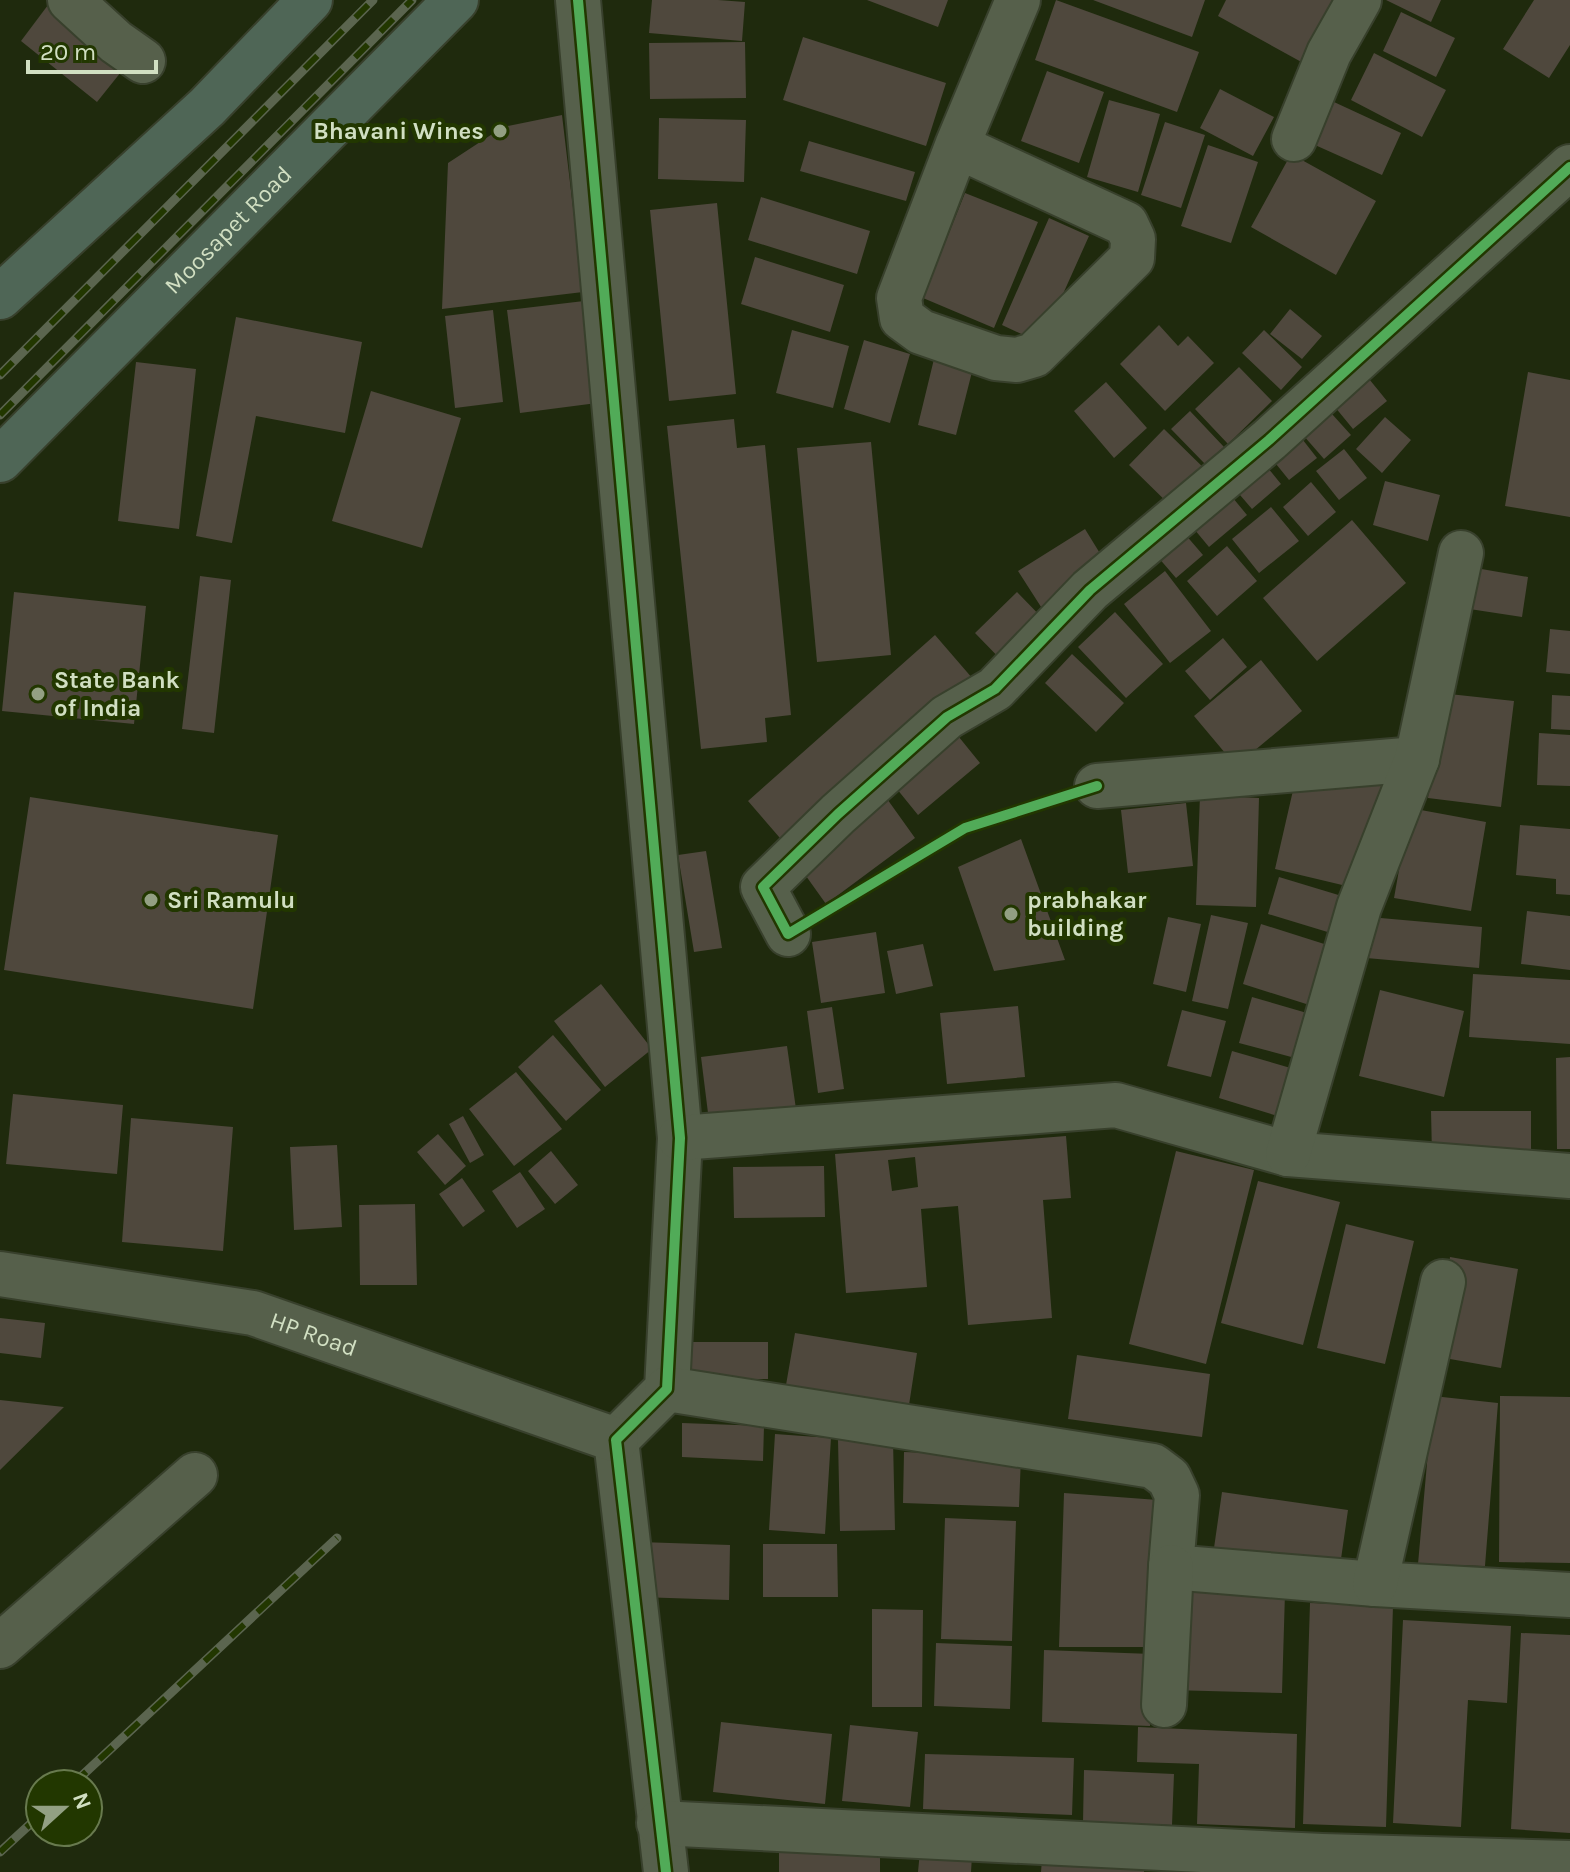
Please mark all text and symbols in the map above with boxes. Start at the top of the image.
scale bar [28,24,156,74]
text: 20 m [40,38,96,66]
place label: Bhavani Wines [313,117,484,145]
marker: Bhavani Wines [491,122,509,140]
street label: Moosapet Road [159,160,297,300]
place label: State Bank of India [54,666,180,722]
marker: State Bank of India [29,685,47,703]
place label: Sri Ramulu [167,886,295,914]
place label: prabhakar building [1027,886,1147,942]
marker: Sri Ramulu [142,891,160,909]
marker: prabhakar building [1002,905,1020,923]
street label: HP Road [266,1306,361,1362]
north arrow [24,1768,104,1848]
text: N [67,1789,97,1813]

